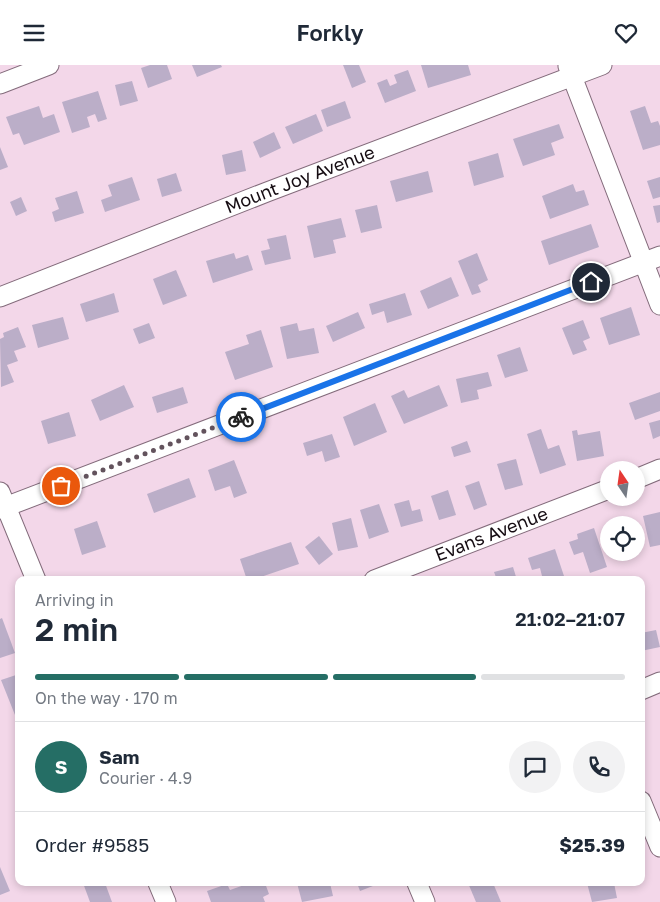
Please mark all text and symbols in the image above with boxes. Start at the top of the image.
icon: menu [20,19,48,47]
text: Forkly [297,19,364,46]
icon: heart [612,19,640,47]
street label: Mount Joy Avenue [222,140,377,217]
pin [570,261,612,303]
icon: home [577,268,605,296]
courier [216,392,266,442]
icon: bike [227,403,255,431]
north arrow [600,461,645,506]
map controls [600,461,645,561]
pin [40,465,82,507]
icon: bag [47,472,75,500]
street label: Evans Avenue [432,502,551,565]
button: locate [600,516,645,561]
text: Arriving in [35,590,114,610]
text: 21:02–21:07 [515,607,625,630]
text: 2 min [35,610,118,648]
text: On the way · 170 m [35,688,178,708]
button: chat [509,741,561,793]
button: phone [573,741,625,793]
text: Sam [99,745,139,768]
text: S [55,755,67,778]
text: Courier · 4.9 [99,768,192,788]
text: Order #9585 [35,833,149,856]
text: $25.39 [559,833,625,856]

